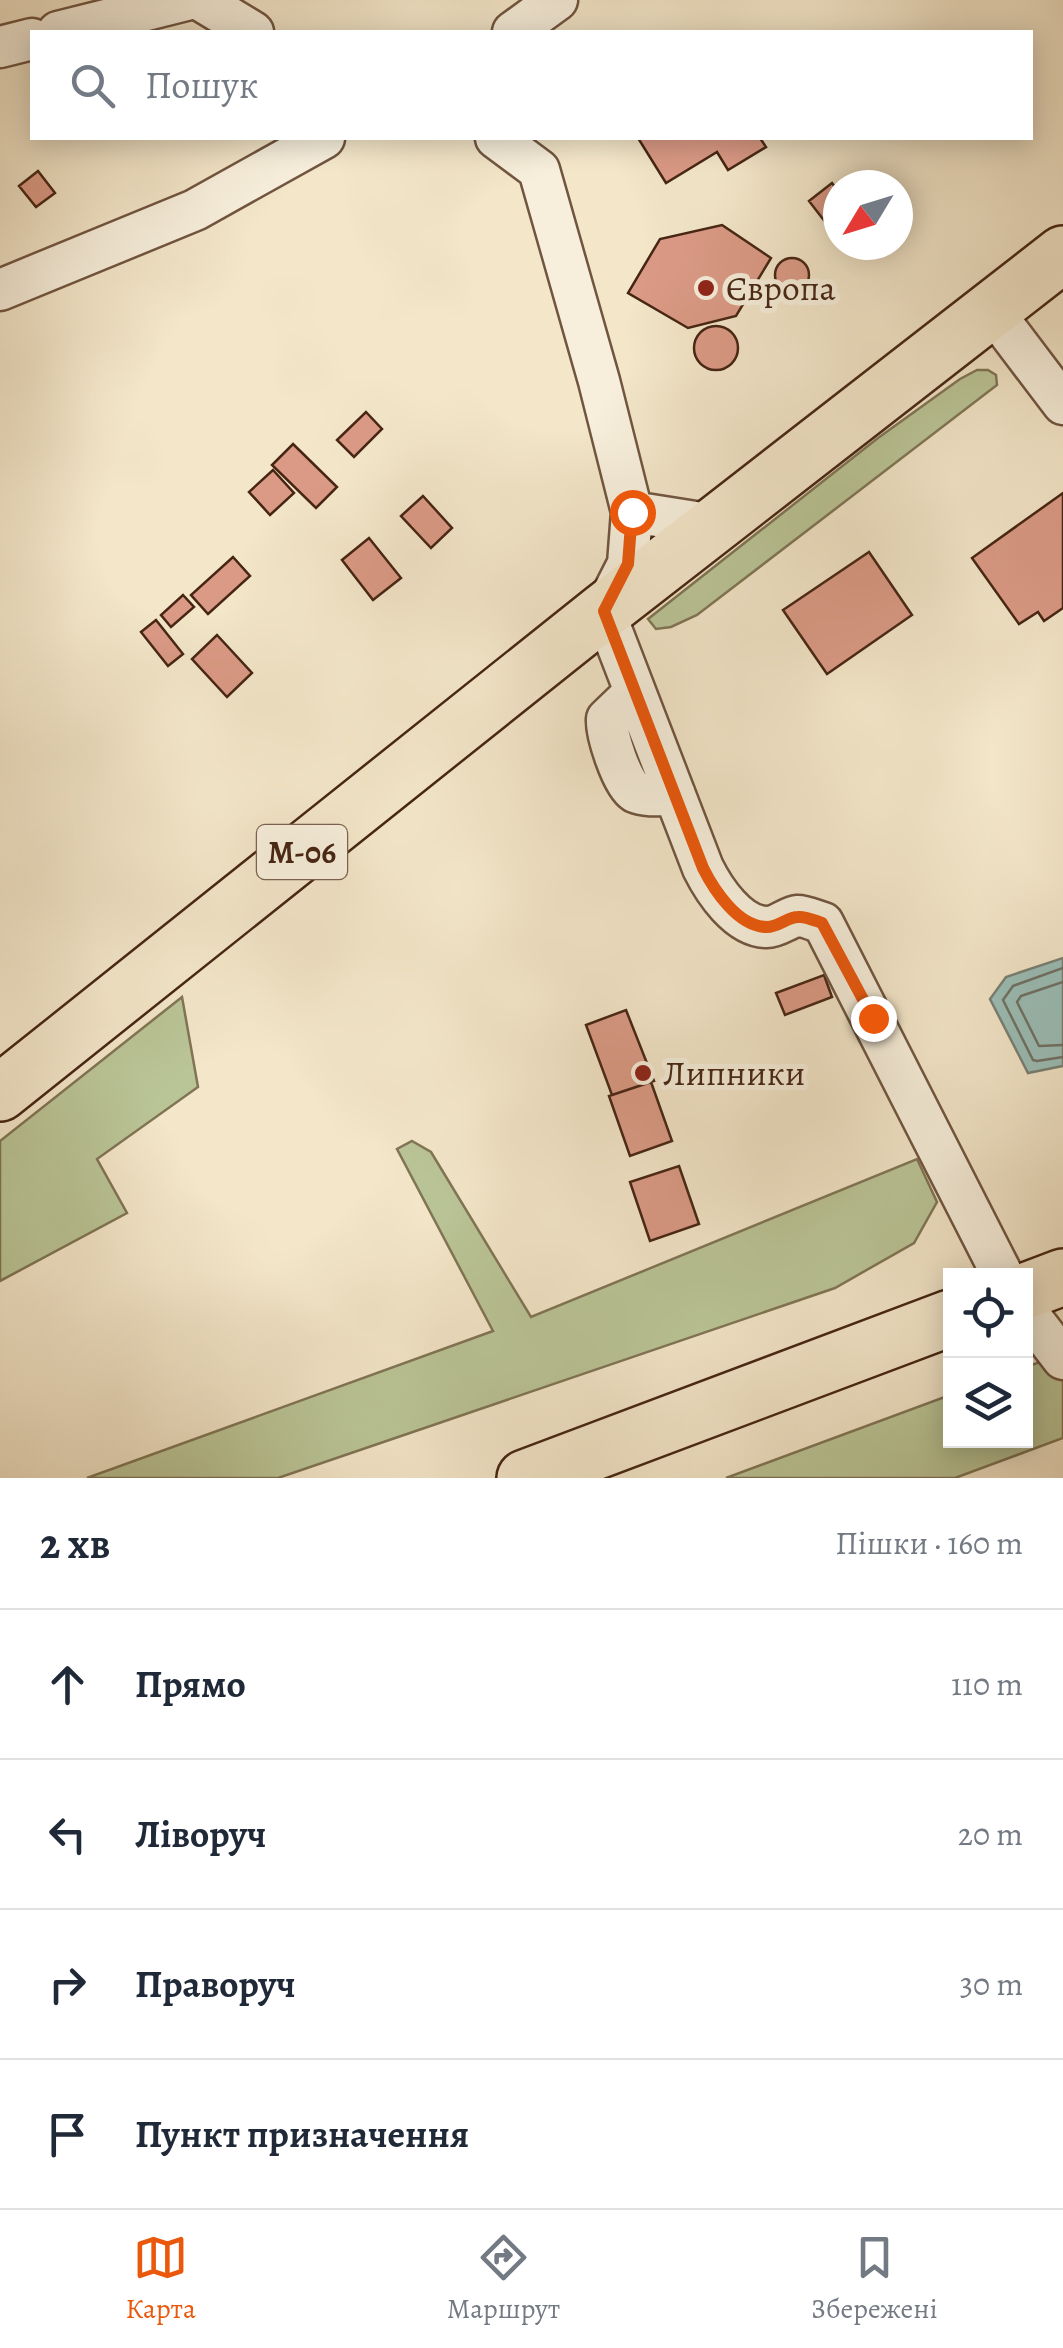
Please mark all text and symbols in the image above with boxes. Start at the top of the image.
search box [30,30,1033,140]
icon: search [65,58,120,113]
text: Пошук [145,59,258,111]
north arrow [823,170,913,260]
place label: Європа [726,264,836,312]
marker: Європа [695,277,717,299]
route start [610,490,656,536]
road number: М-06 [257,825,347,879]
route end [851,996,897,1042]
place label: Липники [663,1049,805,1097]
marker: Липники [632,1062,654,1084]
map controls [943,1268,1033,1448]
button: locate [943,1268,1033,1358]
button: layers [943,1358,1033,1448]
text: 2 хв [40,1515,110,1572]
text: Пішки · 160 m [835,1521,1023,1565]
icon: ahead [40,1657,95,1712]
text: Прямо [135,1658,246,1710]
text: 110 m [951,1662,1023,1706]
icon: left [40,1807,95,1862]
text: Ліворуч [135,1808,266,1860]
text: 20 m [958,1812,1023,1856]
icon: right [40,1957,95,2012]
text: Праворуч [135,1958,296,2010]
text: 30 m [960,1962,1023,2006]
icon: arrive [40,2107,95,2162]
text: Пункт призначення [135,2108,469,2160]
tab: Карта [125,2230,196,2328]
tab: Маршрут [447,2230,560,2328]
tab: Збережені [811,2230,938,2328]

